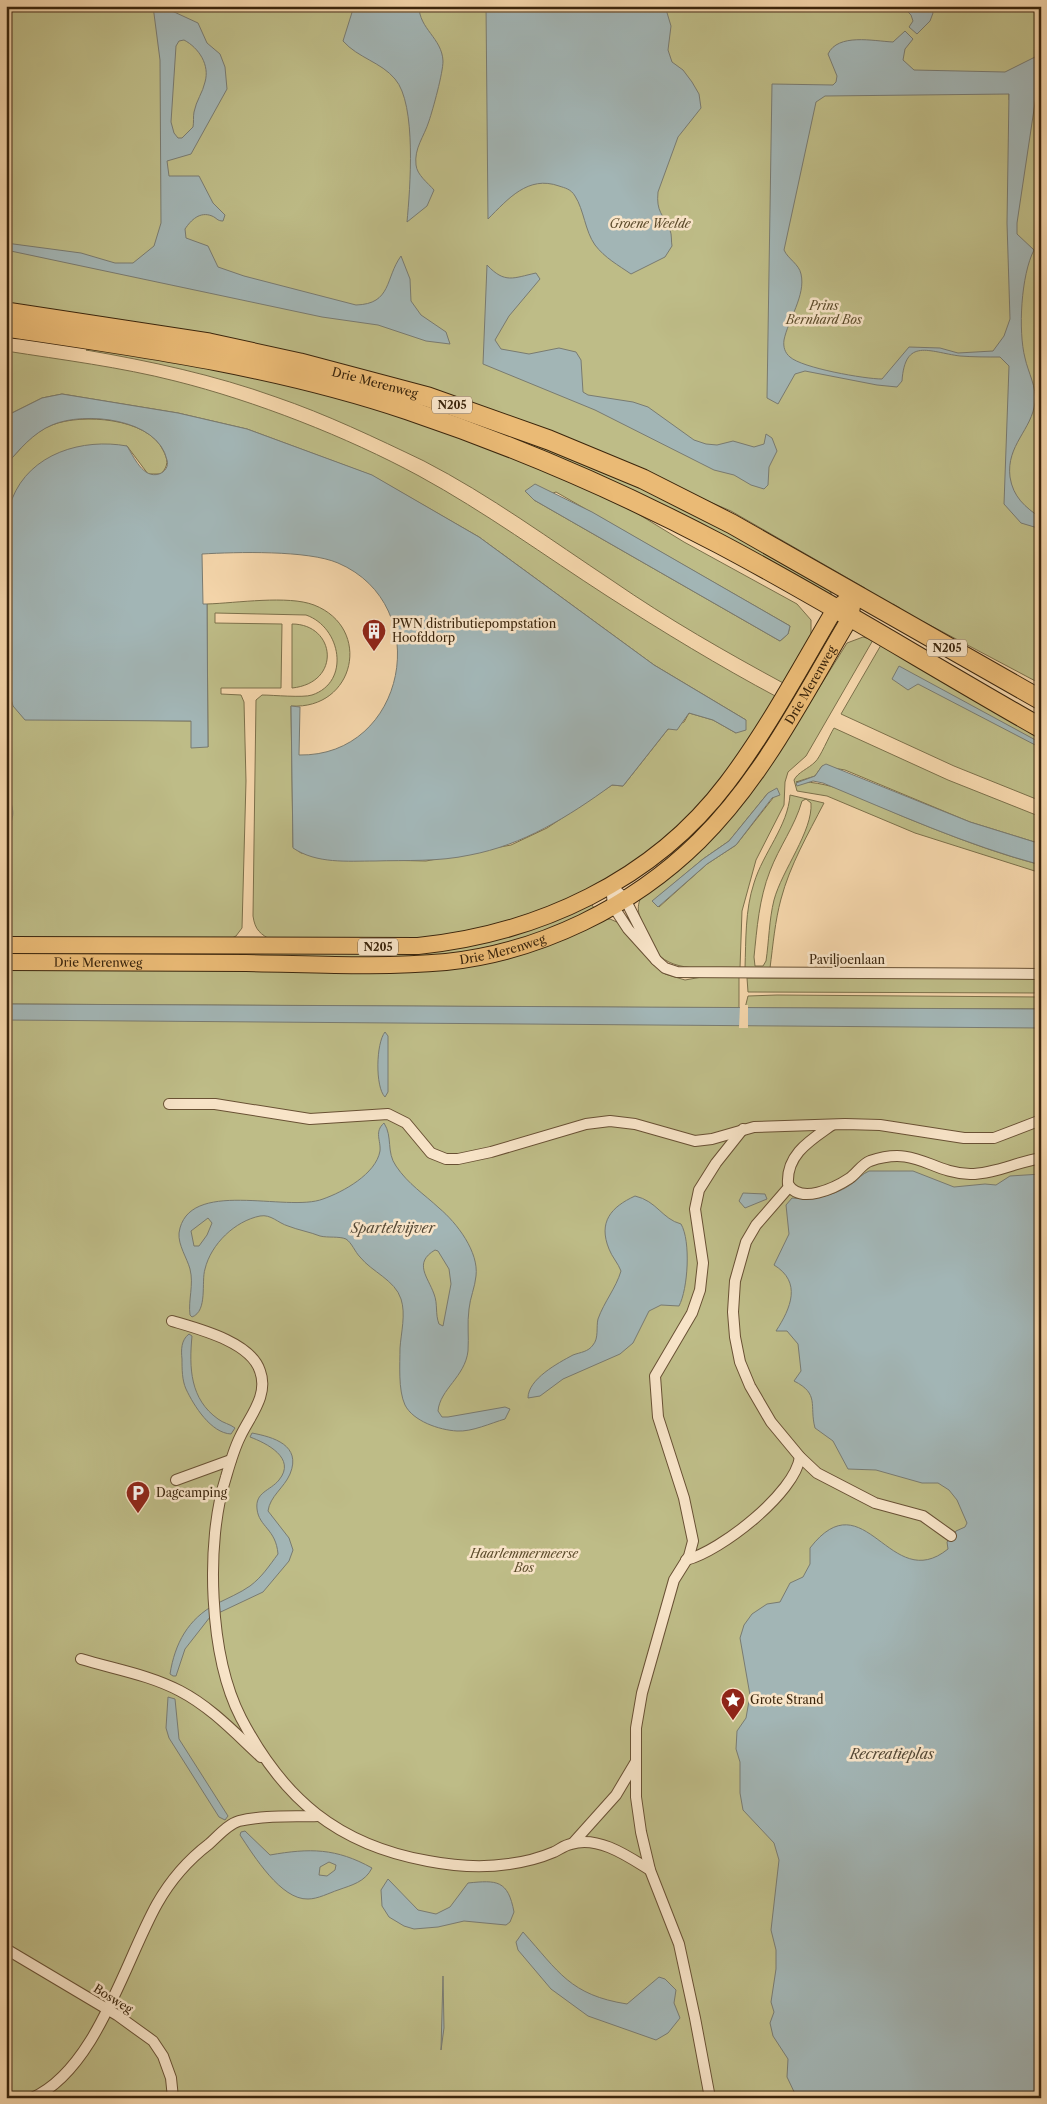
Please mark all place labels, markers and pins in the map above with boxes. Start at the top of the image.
place label: PWN distributiepompstation Hoofddorp [392,616,557,645]
building icon: PWN distributiepompstation Hoofddorp [361,618,387,652]
parking icon: Dagcamping [125,1480,151,1514]
place label: Dagcamping [156,1485,228,1500]
place icon: Grote Strand [720,1687,746,1721]
place label: Grote Strand [750,1692,824,1707]

